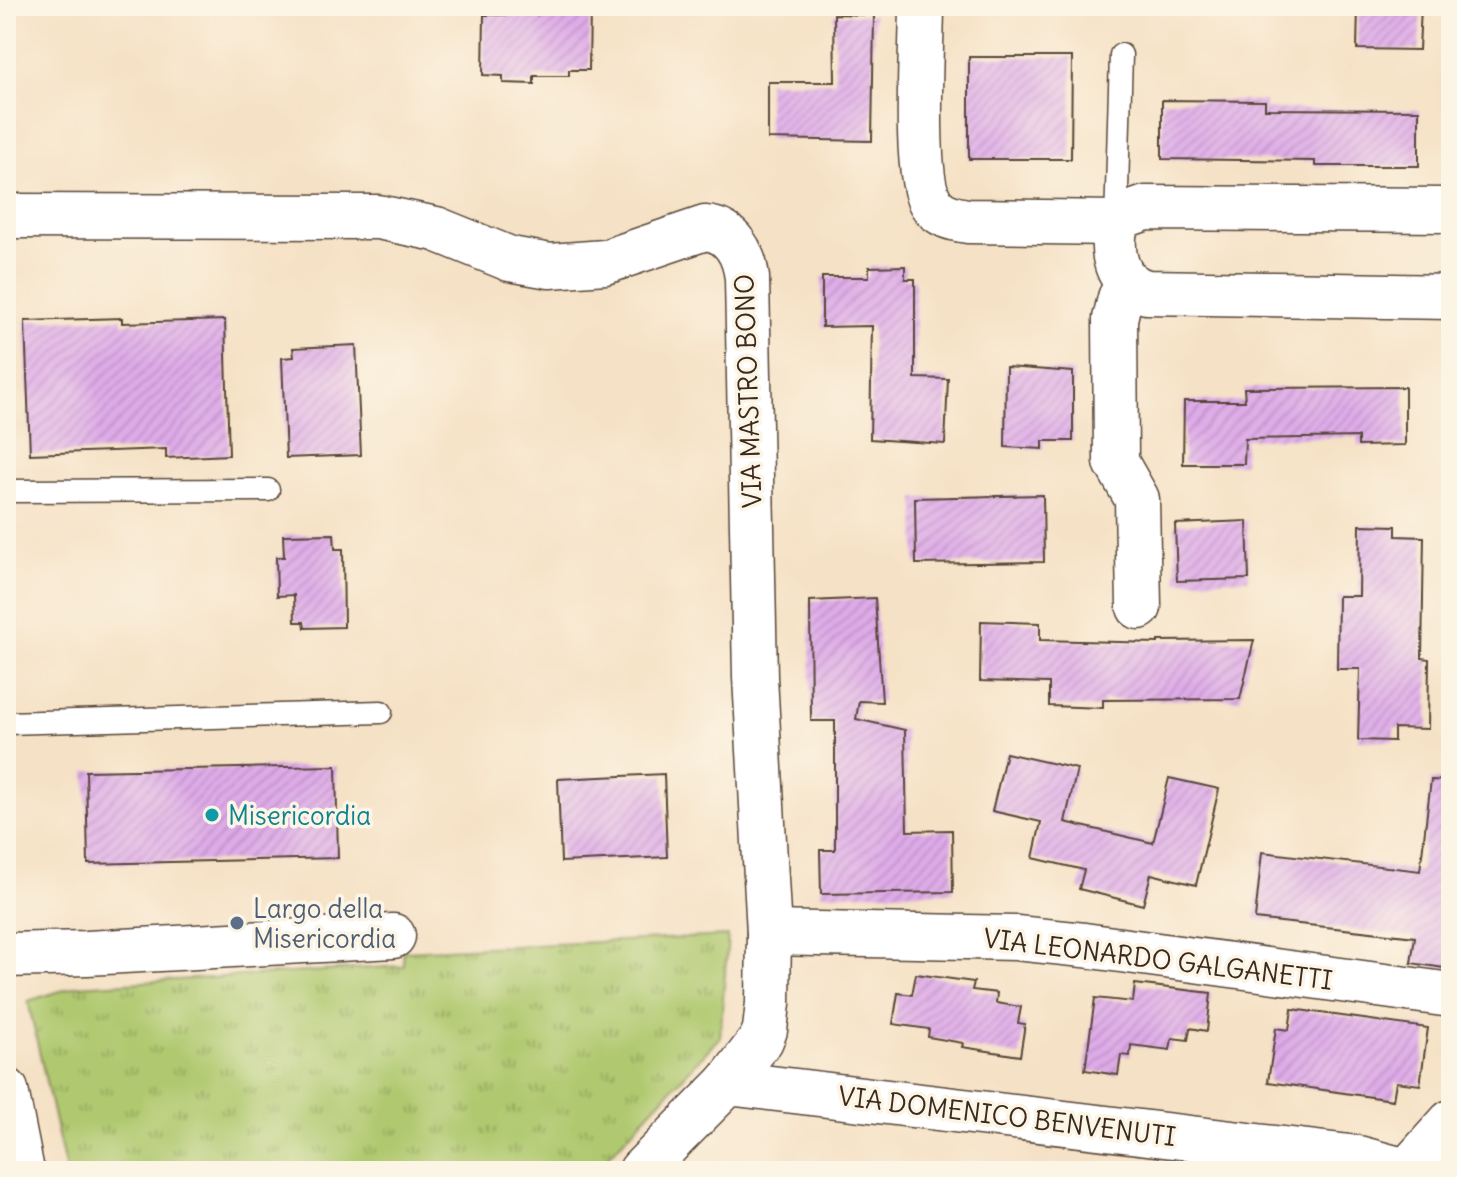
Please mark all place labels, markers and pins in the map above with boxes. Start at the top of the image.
place label: Misericordia [228,799,371,832]
marker: Misericordia [203,806,221,824]
place label: Largo della Misericordia [253,892,396,955]
marker: Largo della Misericordia [228,914,246,932]

